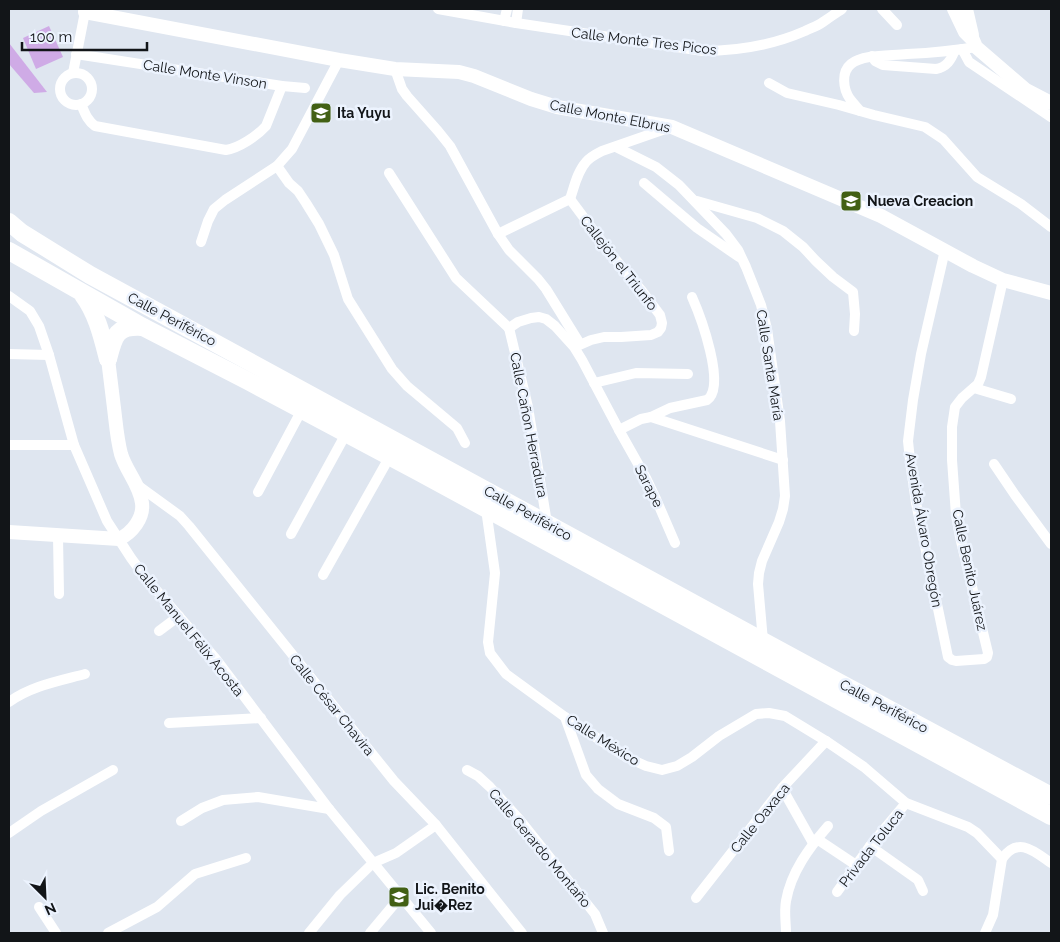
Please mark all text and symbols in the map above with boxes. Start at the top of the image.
scale bar [22,20,148,52]
street label: Calle Monte Tres Picos [570,24,718,58]
text: 100 m [30,28,72,46]
street label: Calle Monte Vinson [142,56,268,92]
street label: Calle Monte Elbrus [548,96,672,136]
school or university icon: Ita Yuyu [309,101,333,125]
place label: Ita Yuyu [337,105,391,121]
school or university icon: Nueva Creacion [839,189,863,213]
place label: Nueva Creacion [867,193,973,209]
street label: Callejón el Triunfo [577,213,661,313]
street label: Calle Periférico [125,289,219,349]
street label: Calle Santa María [753,308,787,422]
street label: Calle Cañon Herradura [507,351,551,499]
street label: Avenida Álvaro Obregón [903,451,946,609]
street label: Sarape [632,462,666,510]
street label: Calle Periférico [481,482,575,544]
street label: Calle Benito Juárez [949,508,991,632]
street label: Calle Manuel Félix Acosta [131,561,247,699]
street label: Calle César Chavira [286,651,378,759]
street label: Calle Periférico [837,676,931,736]
street label: Calle México [564,711,642,769]
street label: Calle Oaxaca [727,780,793,856]
street label: Calle Gerardo Montaño [486,785,594,911]
street label: Privada Toluca [836,806,906,890]
north arrow [20,872,70,922]
place label: Lic. Benito Jui�Rez [415,881,485,913]
school or university icon: Lic. Benito Jui�Rez [387,885,411,909]
text: N [42,899,58,918]

